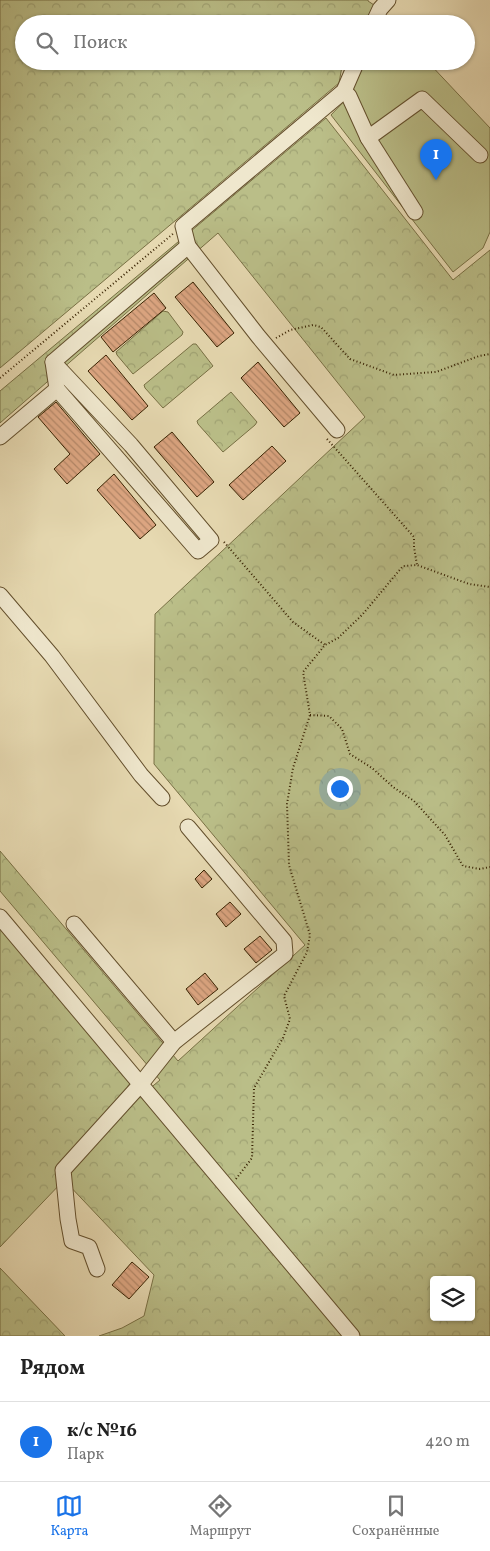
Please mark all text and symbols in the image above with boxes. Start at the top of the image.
search box [15,15,475,70]
icon: search [33,29,61,57]
text: Поиск [73,30,127,56]
pin: 1 [420,139,452,180]
your location [327,776,353,802]
map controls [430,1276,475,1321]
button: layers [430,1276,475,1321]
text: Рядом [20,1354,85,1383]
text: к/с №16 [67,1418,137,1444]
text: 1 [33,1431,39,1453]
text: 420 m [425,1431,470,1453]
text: Парк [67,1444,104,1466]
tab: Карта [50,1492,88,1541]
tab: Маршрут [189,1492,251,1541]
tab: Сохранённые [352,1492,440,1541]

